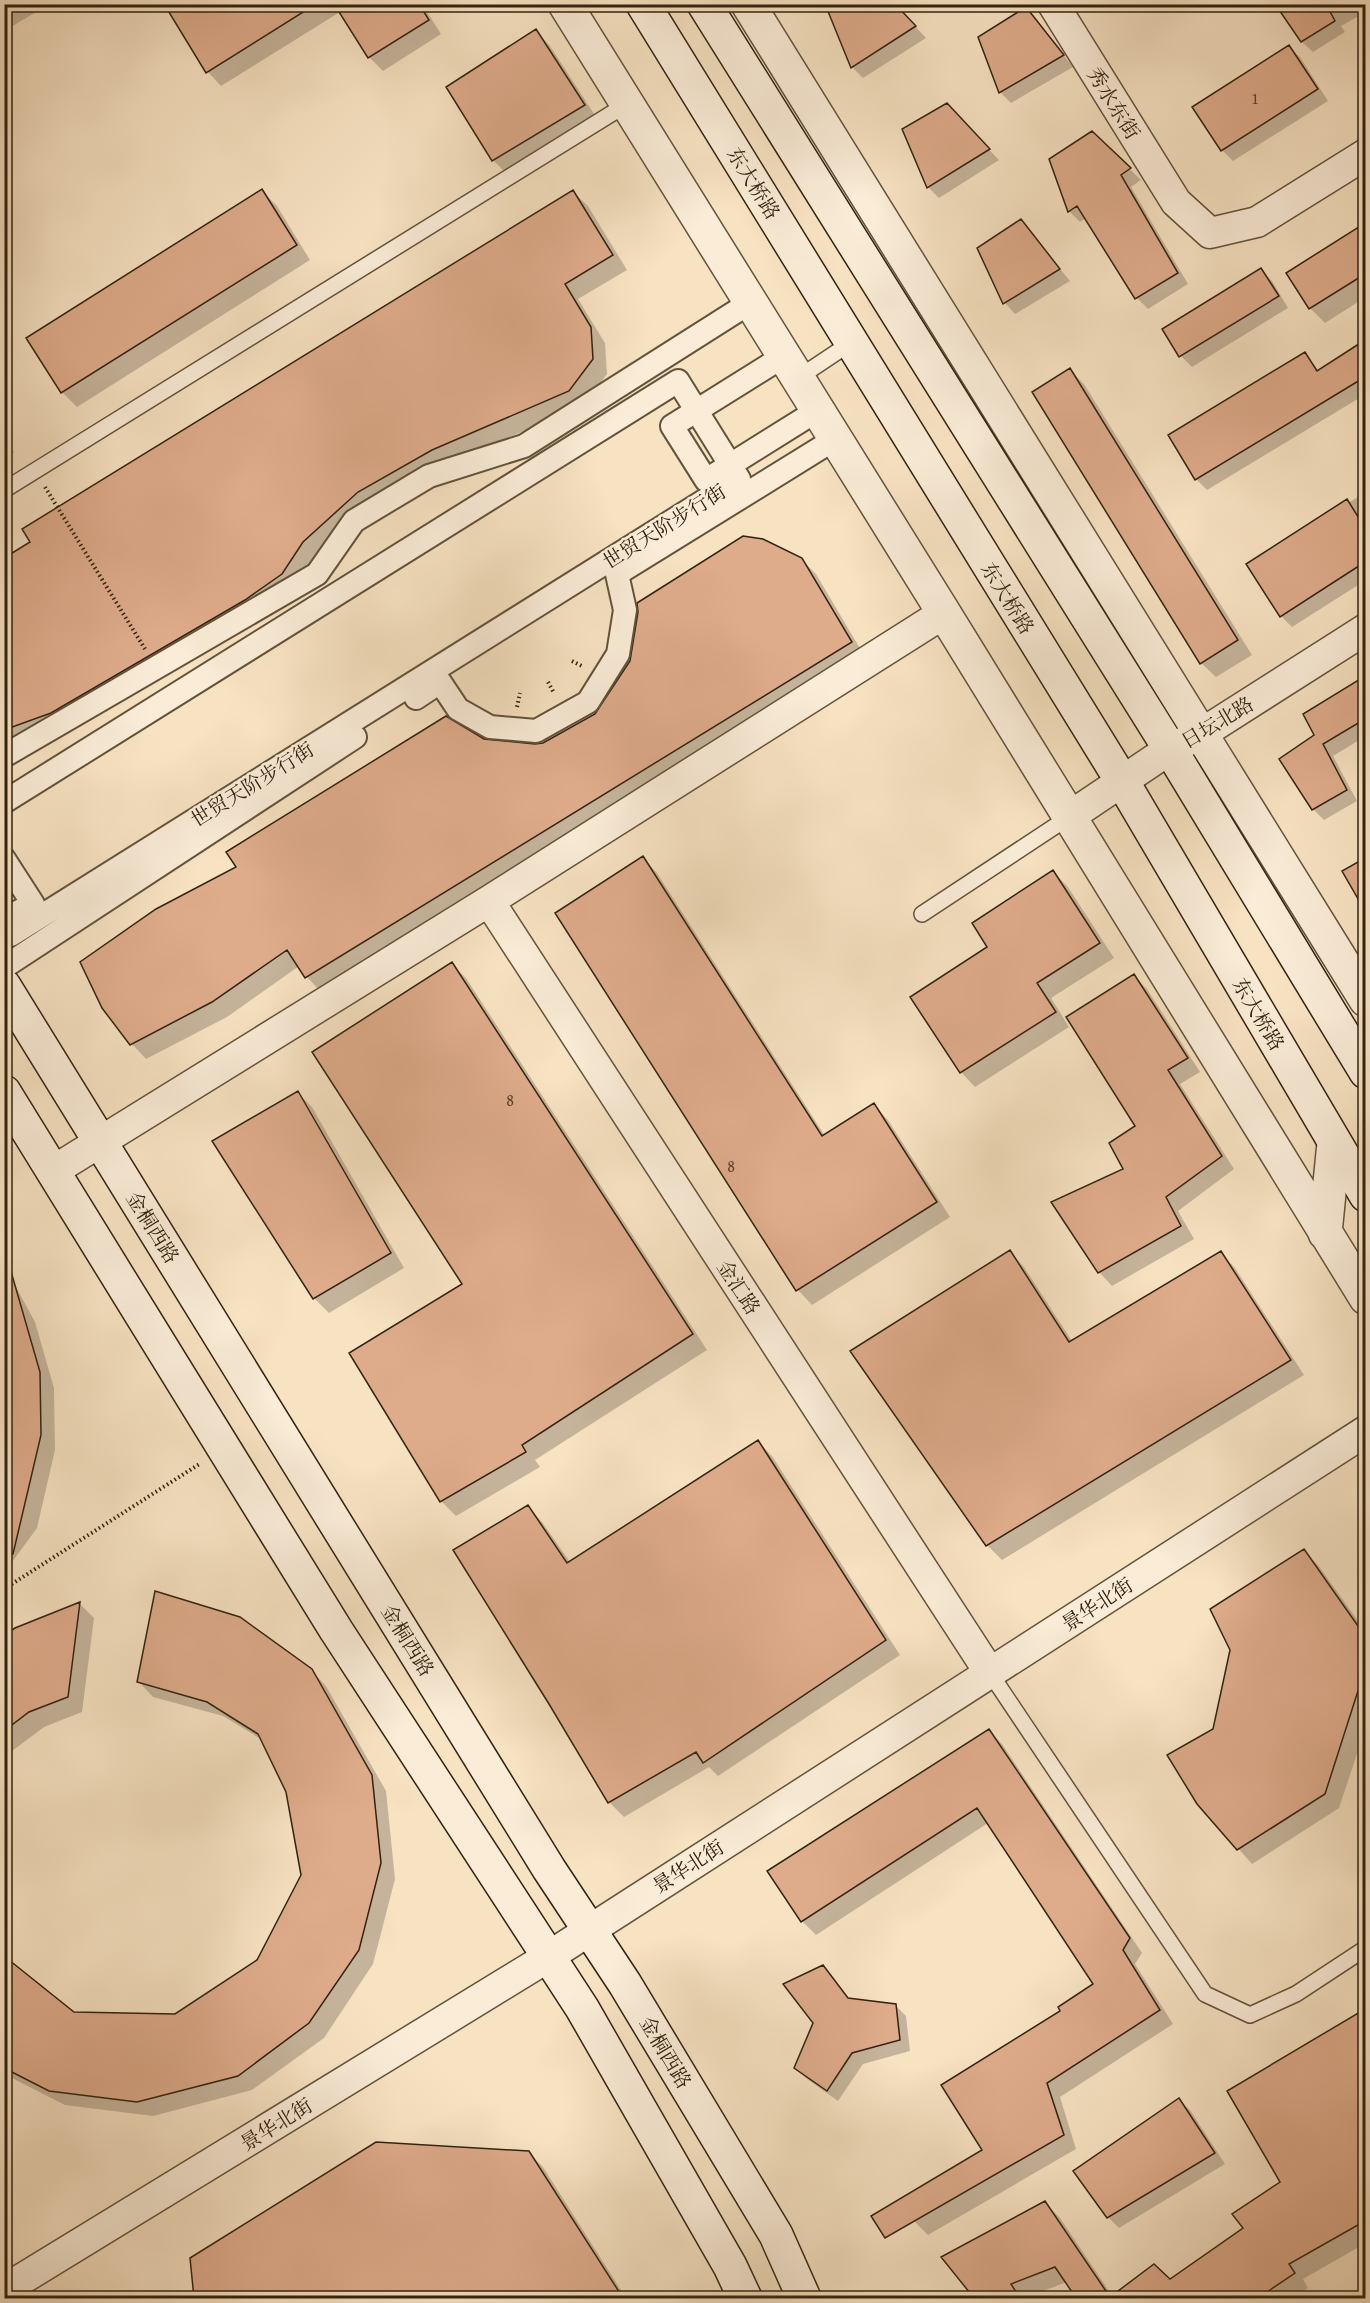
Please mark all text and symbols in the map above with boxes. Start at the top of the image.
street label: 秀水东街 [1081,61,1147,145]
house number: 1 [1251,86,1259,110]
street label: 东大桥路 [721,141,787,225]
street label: 世贸天阶步行街 [597,477,731,575]
street label: 东大桥路 [975,556,1041,640]
street label: 日坛北路 [1175,689,1259,755]
street label: 世贸天阶步行街 [185,735,319,833]
street label: 东大桥路 [1226,972,1292,1056]
house number: 8 [506,1088,514,1112]
house number: 8 [727,1154,735,1178]
street label: 金桐西路 [120,1185,186,1269]
street label: 金汇路 [711,1254,767,1320]
street label: 景华北街 [1056,1570,1138,1638]
street label: 金桐西路 [375,1598,441,1682]
street label: 景华北街 [647,1832,729,1900]
street label: 金桐西路 [633,2010,699,2094]
street label: 景华北街 [234,2091,318,2157]

